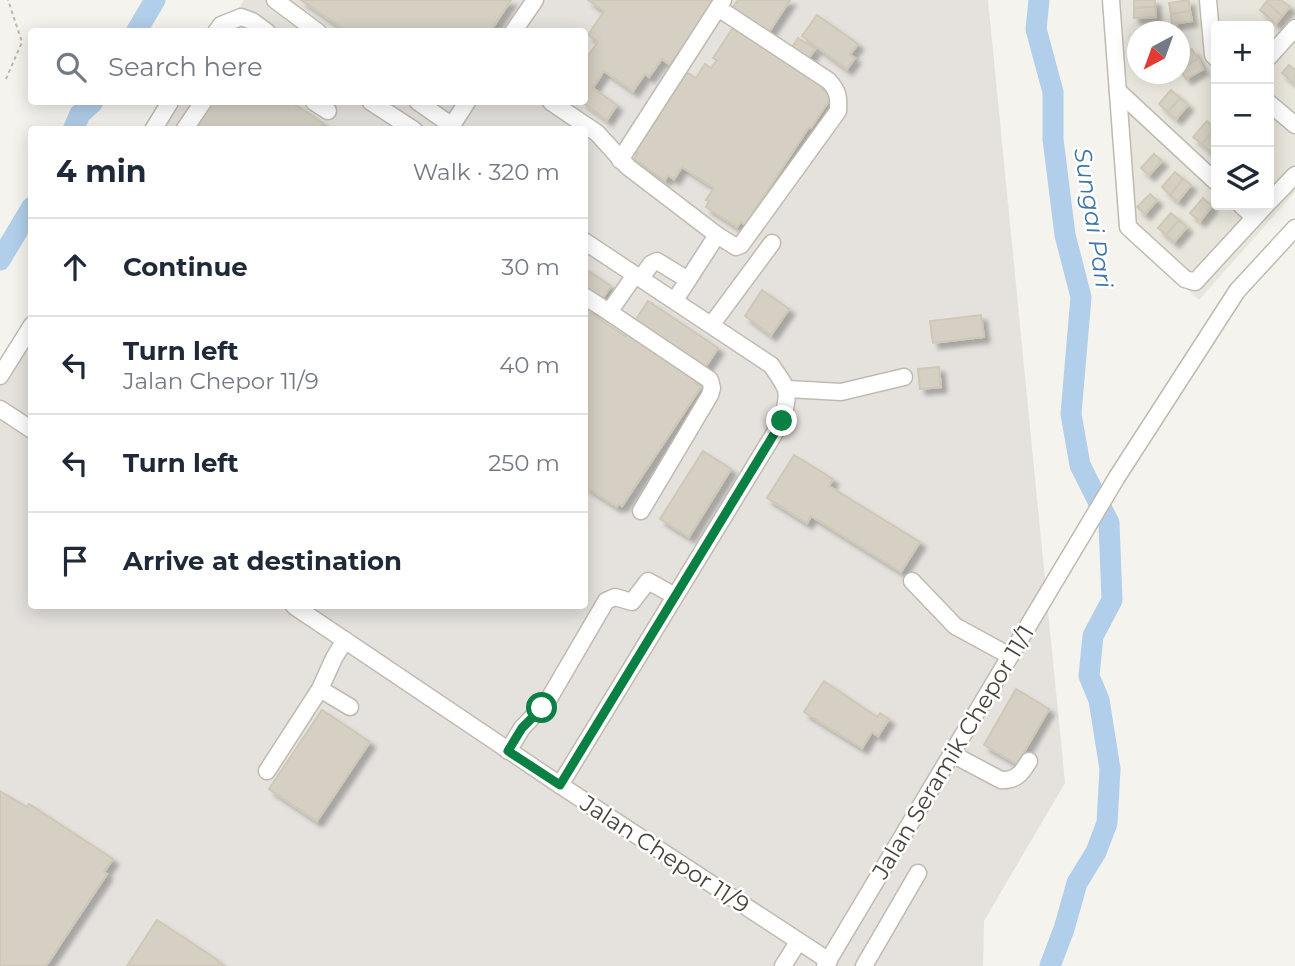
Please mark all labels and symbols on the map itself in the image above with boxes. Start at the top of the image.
north arrow [1127,21,1190,84]
water label: Sungai Pari [1068,146,1119,291]
route end [766,405,797,436]
street label: Jalan Seramik Chepor 11/1 [866,620,1040,885]
route start [526,692,557,723]
street label: Jalan Chepor 11/9 [574,788,755,919]

